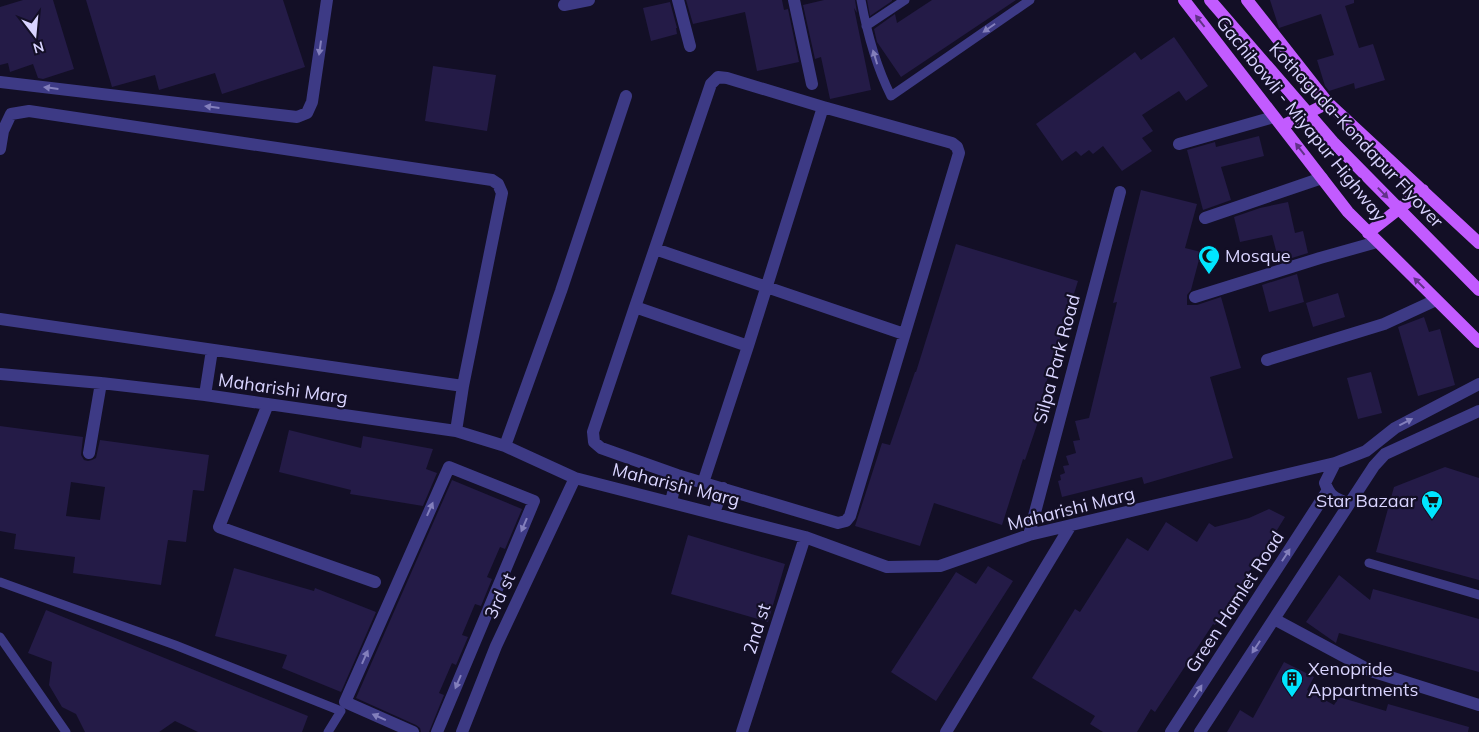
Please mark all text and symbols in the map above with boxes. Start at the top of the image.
north arrow [10,10,60,60]
street label: Gachibowli - Miyapur Highway [1211,11,1392,226]
one-way arrow [1195,14,1205,28]
one-way arrow [983,23,996,33]
text: N [31,37,46,58]
street label: Kothaguda-Kondapur Flyover [1264,37,1449,233]
one-way arrow [315,41,323,57]
one-way arrow [871,50,879,65]
one-way arrow [43,84,59,92]
one-way arrow [204,103,220,111]
one-way arrow [1294,143,1305,156]
one-way arrow [1377,186,1389,198]
mosque icon: Mosque [1197,244,1221,275]
place label: Mosque [1225,244,1291,267]
one-way arrow [1414,277,1426,289]
street label: Silpa Park Road [1028,292,1085,426]
street label: Maharishi Marg [217,368,349,409]
one-way arrow [1398,418,1413,426]
street label: Maharishi Marg [610,458,742,511]
street label: Maharishi Marg [1005,482,1137,535]
place label: Star Bazaar [1316,489,1416,512]
supermarket icon: Star Bazaar [1420,489,1444,520]
one-way arrow [427,502,435,516]
one-way arrow [519,517,527,532]
street label: Green Hamlet Road [1180,527,1289,677]
one-way arrow [1282,549,1291,562]
street label: 3rd st [479,569,520,622]
street label: 2nd st [738,601,775,657]
one-way arrow [1251,640,1261,654]
one-way arrow [361,650,369,664]
place label: Xenopride Appartments [1308,657,1418,701]
building icon: Xenopride Appartments [1280,667,1304,698]
one-way arrow [453,675,461,689]
one-way arrow [1193,685,1202,698]
one-way arrow [372,712,386,720]

